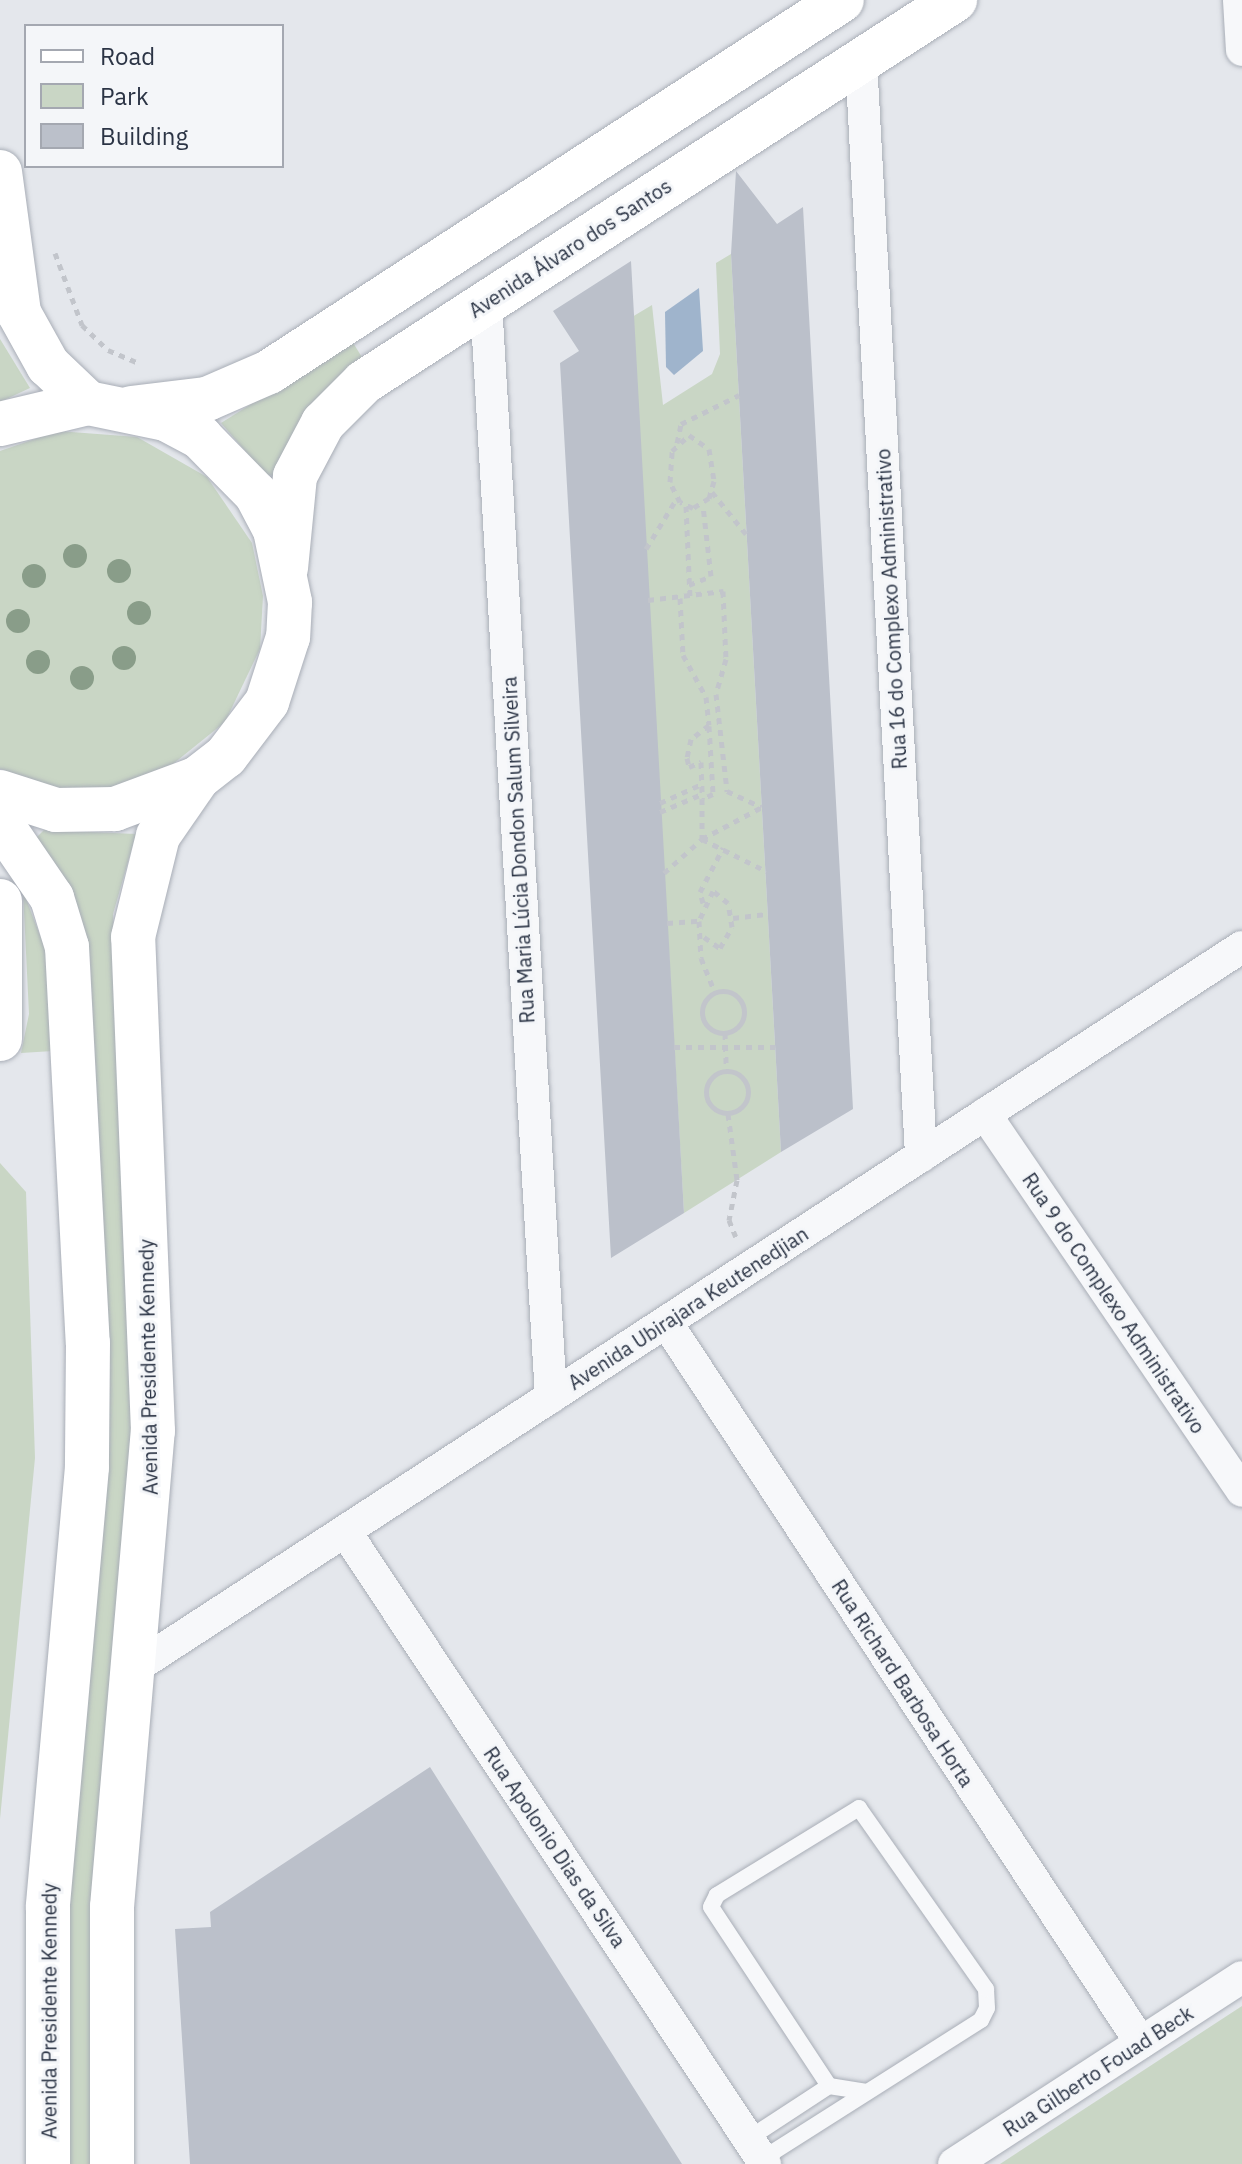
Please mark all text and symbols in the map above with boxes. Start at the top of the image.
legend [24,24,284,168]
text: Road [100,40,155,72]
text: Park [100,80,149,112]
text: Building [100,120,188,152]
street label: Avenida Álvaro dos Santos [464,173,676,323]
street label: Rua 16 do Complexo Administrativo [871,448,911,770]
street label: Rua Maria Lúcia Dondon Salum Silveira [497,676,539,1024]
street label: Rua 9 do Complexo Administrativo [1018,1168,1210,1438]
street label: Avenida Ubirajara Keutenedjian [564,1221,812,1395]
street label: Avenida Presidente Kennedy [134,1239,162,1495]
street label: Rua Richard Barbosa Horta [827,1575,979,1791]
street label: Rua Apolonio Dias da Silva [479,1742,631,1952]
street label: Avenida Presidente Kennedy [37,1883,61,2139]
street label: Rua Gilberto Fouad Beck [999,2001,1197,2141]

